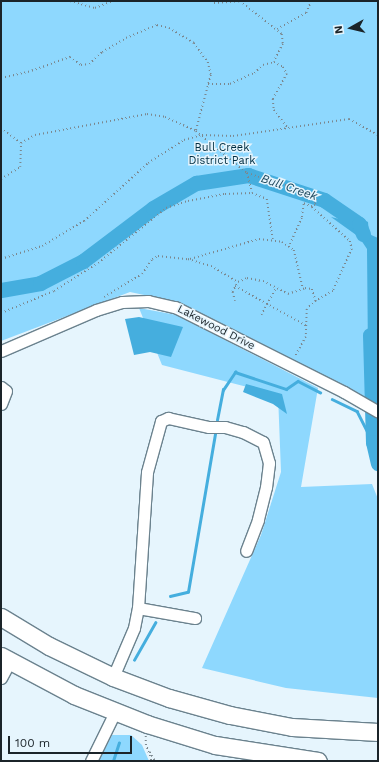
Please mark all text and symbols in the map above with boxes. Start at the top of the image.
north arrow [331,8,371,48]
text: N [332,25,346,35]
park label: Bull Creek District Park [189,142,255,168]
water label: Bull Creek [259,172,319,204]
street label: Lakewood Drive [175,303,257,353]
scale bar [10,728,134,754]
text: 100 m [15,736,50,750]

